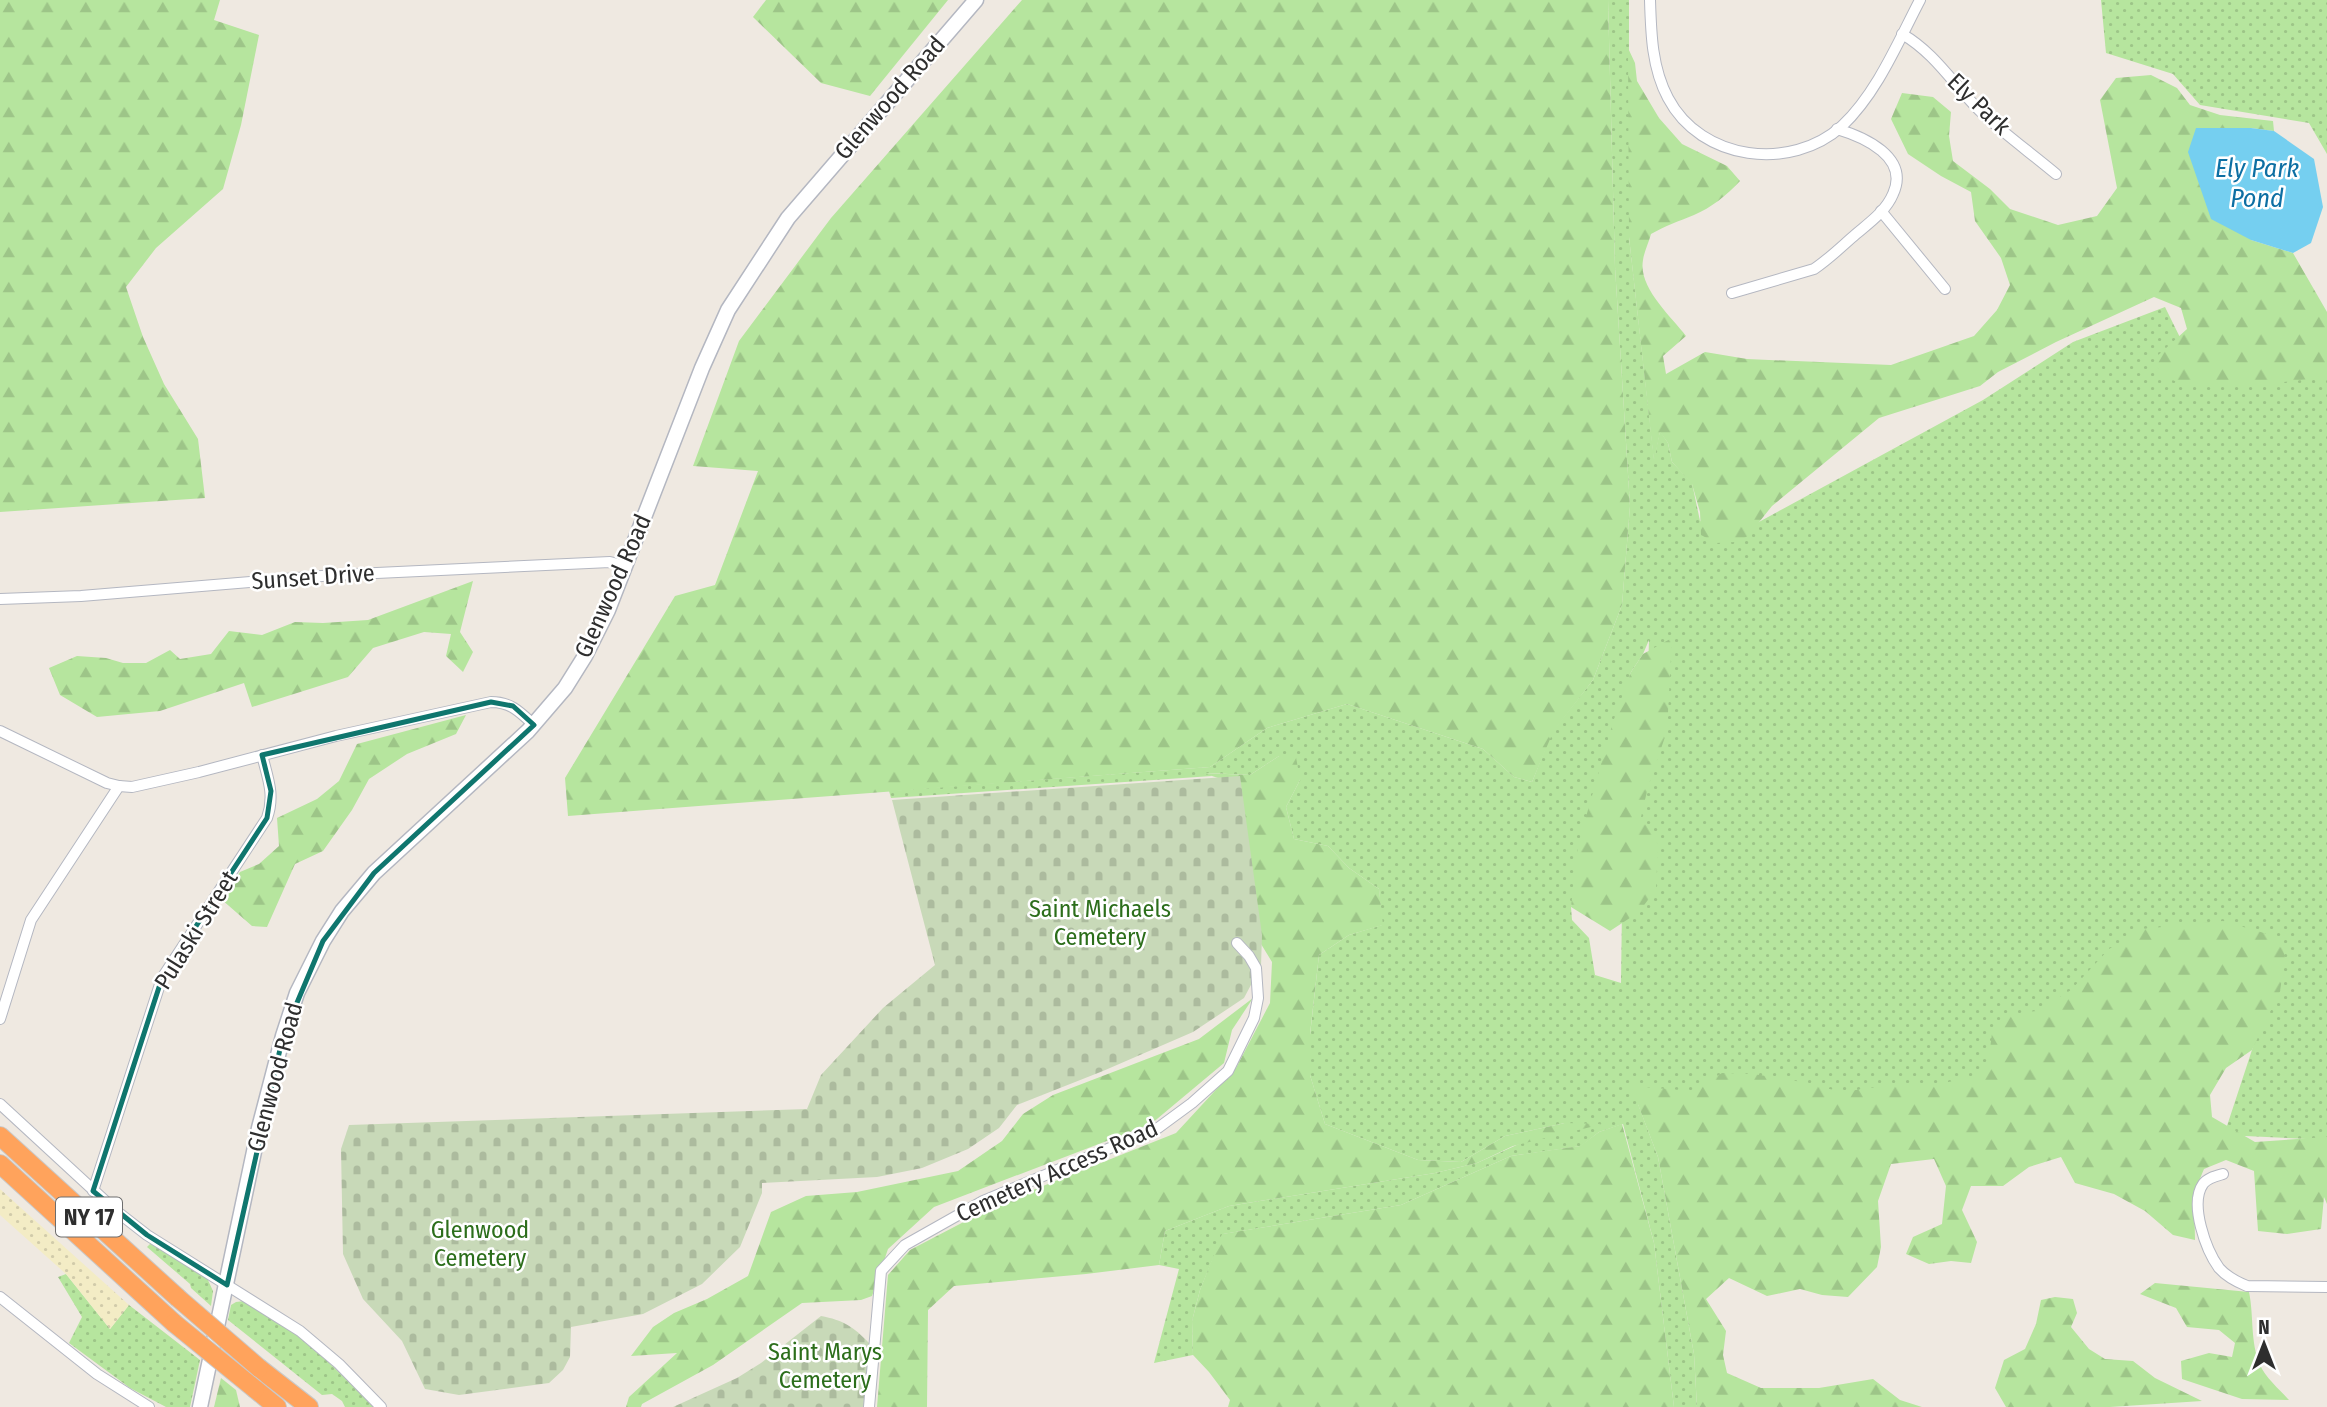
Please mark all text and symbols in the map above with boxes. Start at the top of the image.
street label: Glenwood Road [829,31,951,165]
street label: Ely Park [1942,67,2017,141]
water label: Ely Park Pond [2215,153,2299,214]
street label: Glenwood Road [569,510,657,662]
street label: Sunset Drive [250,559,376,595]
street label: Pulaski Street [148,865,244,994]
park label: Saint Michaels Cemetery [1029,895,1171,951]
street label: Glenwood Road [242,999,308,1155]
street label: Cemetery Access Road [952,1114,1162,1228]
road number: NY 17 [56,1198,122,1236]
park label: Glenwood Cemetery [431,1216,529,1272]
north arrow [2229,1309,2299,1379]
text: N [2258,1316,2270,1339]
park label: Saint Marys Cemetery [768,1338,882,1394]

